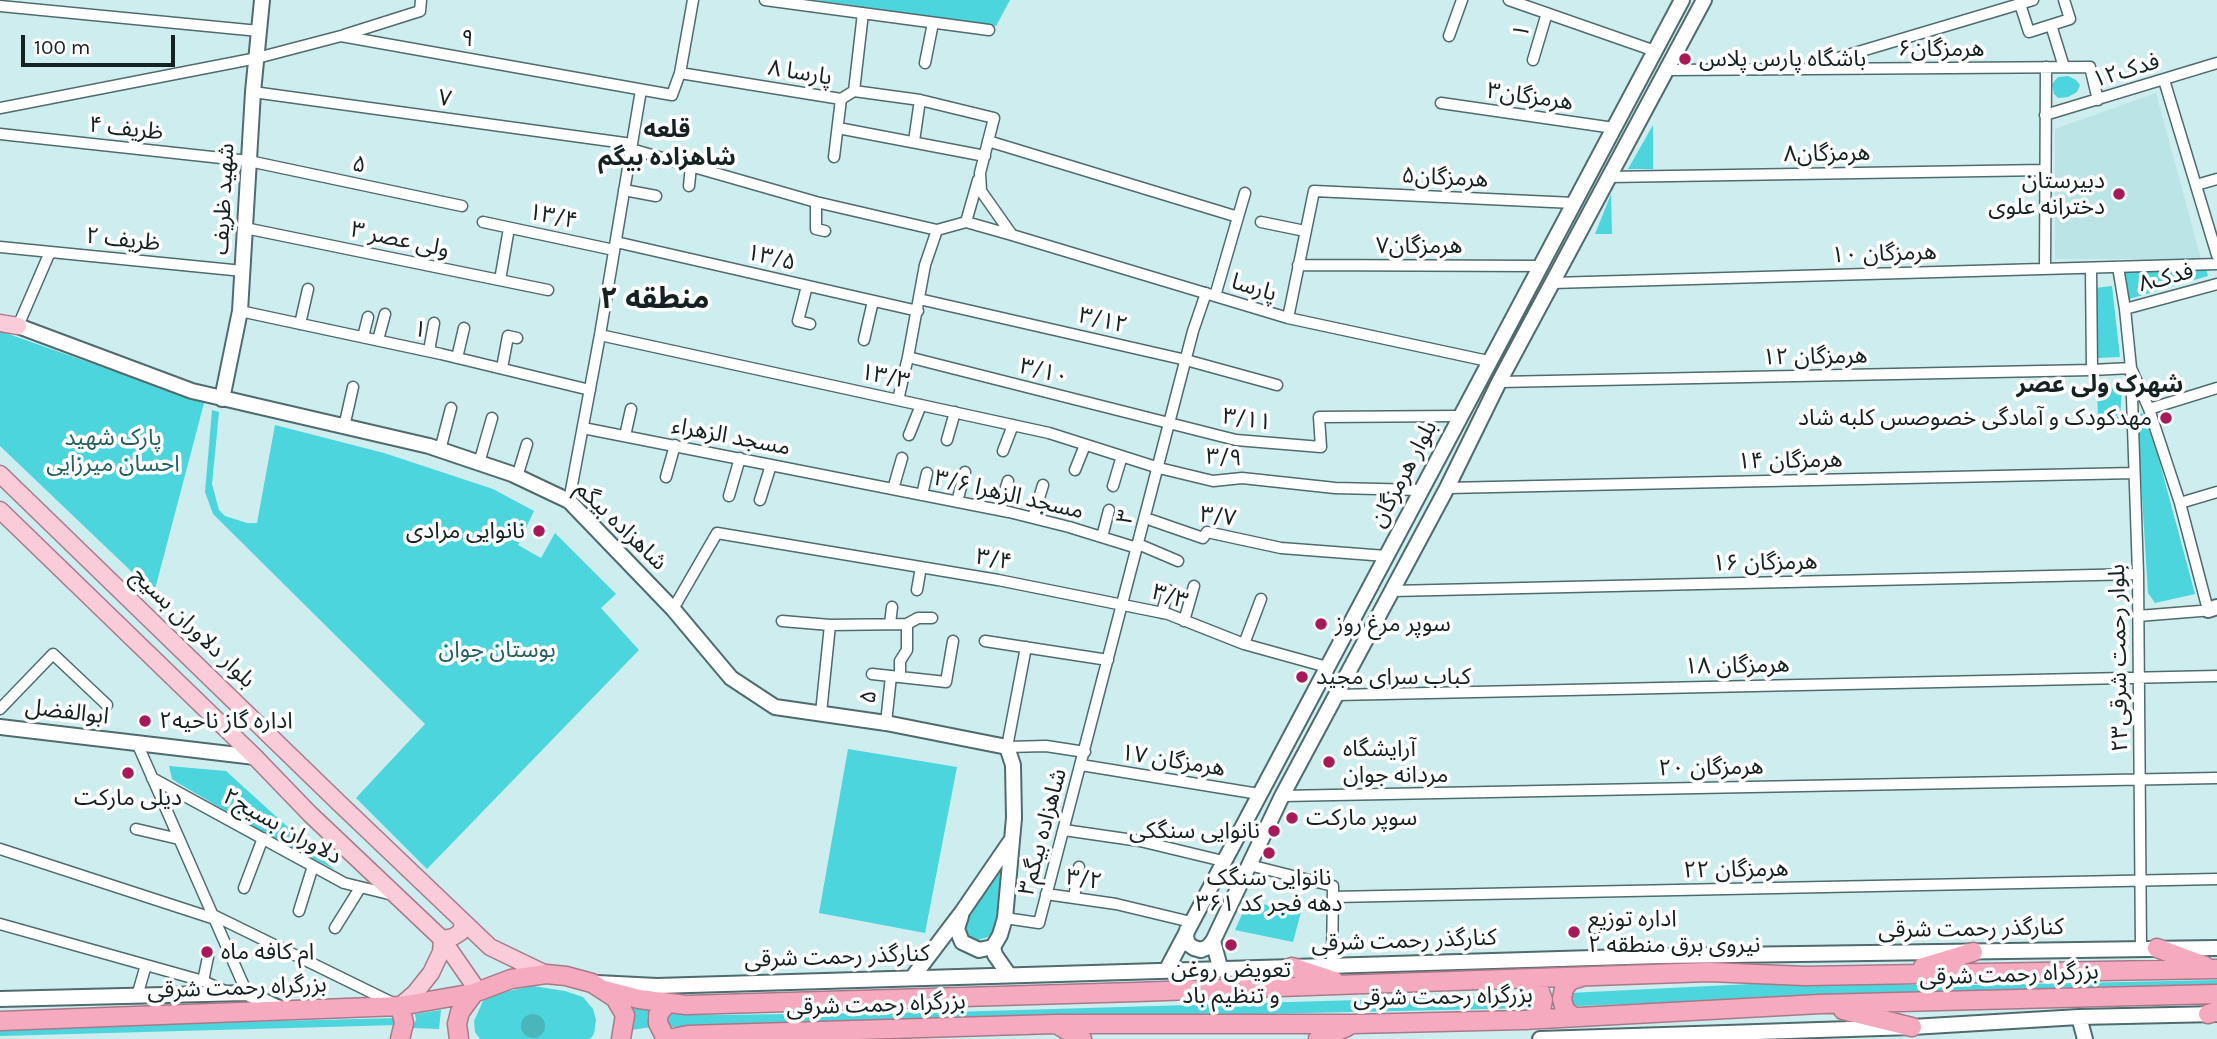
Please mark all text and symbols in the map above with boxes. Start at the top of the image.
scale bar [24,21,178,65]
street label: ۱ [1507,21,1537,41]
street label: ۹ [458,24,476,54]
text: 100 m [34,35,91,59]
street label: هرمزگان۶ [1898,35,1984,63]
place label: باشگاه پارس پلاس [1699,45,1866,73]
street label: فدک۱۲ [2089,48,2163,94]
marker: باشگاه پارس پلاس [1677,51,1693,67]
street label: ۸ پارسا [766,54,834,92]
street label: هرمزگان۳ [1485,77,1575,117]
street label: ۷ [437,84,453,114]
street label: ظریف ۴ [87,111,165,147]
district label: قلعه شاهزاده بیگم [598,116,736,172]
street label: هرمزگان۸ [1783,139,1871,169]
street label: شهید ظریف [207,142,241,256]
street label: ۵ [350,150,368,180]
street label: هرمزگان۵ [1401,162,1489,194]
place label: دبیرستان دخترانه علوی [1988,167,2105,221]
marker: دبیرستان دخترانه علوی [2111,186,2127,202]
street label: ۱۳/۴ [526,198,580,236]
street label: ولی عصر ۳ [348,216,452,264]
street label: ظریف ۲ [84,222,162,258]
street label: هرمزگان۷ [1376,232,1462,260]
street label: هرمزگان ۱۰ [1831,238,1937,270]
street label: ۱۳/۵ [744,239,798,277]
street label: فدک۸ [2135,257,2197,299]
street label: پارسا [1228,268,1280,308]
district label: منطقه ۲ [600,281,710,317]
street label: ۳/۱۲ [1076,302,1130,340]
street label: ۱ [411,315,429,345]
street label: هرمزگان ۱۲ [1762,342,1868,372]
street label: ۳/۱۰ [1017,353,1071,391]
street label: ۱۳/۳ [858,358,912,396]
district label: شهرک ولی عصر [2017,371,2183,399]
street label: ۳/۱۱ [1221,403,1273,437]
place label: مهدکودک و آمادگی خصوصس کلبه شاد [1798,404,2152,432]
marker: مهدکودک و آمادگی خصوصس کلبه شاد [2158,410,2174,426]
street label: مسجد الزهراء [669,412,793,462]
street label: بلوار هرمزگان [1364,416,1444,532]
park label: پارک شهید احسان میرزایی [46,424,180,478]
street label: ۳/۹ [1205,443,1243,473]
street label: هرمزگان ۱۴ [1737,446,1843,476]
street label: مسجد الزهرا ۳/۶ [932,464,1086,526]
street label: شاهزاده بیگم [569,475,673,577]
street label: ۳/۷ [1198,501,1238,533]
street label: ۳ [1111,507,1141,527]
place label: نانوایی مرادی [406,517,525,545]
marker: نانوایی مرادی [531,523,547,539]
street label: ۳/۴ [974,543,1014,577]
street label: هرمزگان ۱۶ [1712,548,1818,578]
street label: بلوار دلاوران بسیج [125,562,261,694]
street label: بلوار رحمت شرقی۲۳ [2104,564,2134,752]
street label: ۳/۳ [1149,579,1191,615]
place label: سوپر مرغ روز [1335,610,1451,638]
marker: سوپر مرغ روز [1313,616,1329,632]
park label: بوستان جوان [438,636,556,664]
street label: هرمزگان ۱۸ [1684,651,1790,681]
place label: کباب سرای مجید [1316,663,1471,691]
marker: کباب سرای مجید [1294,669,1310,685]
street label: ۵ [855,689,883,705]
street label: ابوالفضل [24,693,110,731]
place label: اداره گاز ناحیه۲ [159,707,293,735]
marker: اداره گاز ناحیه۲ [137,713,153,729]
place label: آرایشگاه مردانه جوان [1343,735,1448,789]
street label: هرمزگان ۱۷ [1119,739,1227,783]
street label: هرمزگان ۲۰ [1658,753,1764,783]
marker: آرایشگاه مردانه جوان [1321,754,1337,770]
marker: دیلی مارکت [120,765,136,781]
street label: ۳شاهزاده بیگم [1013,766,1073,898]
street label: دلاوران بسیج۲ [218,783,346,871]
place label: دیلی مارکت [74,784,182,812]
place label: سوپر مارکت [1306,804,1417,832]
marker: سوپر مارکت [1284,810,1300,826]
place label: نانوایی سنگکی [1129,817,1260,845]
marker: نانوایی سنگکی [1266,823,1282,839]
marker: نانوایی سنگک دهه فجر کد ۳۶۱ [1261,845,1277,861]
street label: هرمزگان ۲۲ [1683,855,1789,885]
street label: ۳/۲ [1064,864,1104,896]
place label: نانوایی سنگک دهه فجر کد ۳۶۱ [1196,864,1342,918]
place label: اداره توزیع نیروی برق منطقه ۲ [1588,905,1760,959]
street label: کنارگذر رحمت شرقی [1878,914,2064,944]
street label: کنارگذر رحمت شرقی [1311,924,1497,958]
marker: اداره توزیع نیروی برق منطقه ۲ [1566,924,1582,940]
marker: تعویض روغن و تنظیم باد [1223,937,1239,953]
place label: ام کافه ماه [221,938,314,966]
street label: کنارگذر رحمت شرقی [744,940,930,974]
marker: ام کافه ماه [199,944,215,960]
place label: تعویض روغن و تنظیم باد [1171,956,1291,1010]
street label: بزرگراه رحمت شرقی [1919,958,2099,992]
street label: بزرگراه رحمت شرقی [147,971,327,1005]
street label: بزرگراه رحمت شرقی [1353,982,1533,1012]
street label: بزرگراه رحمت شرقی [786,988,966,1022]

